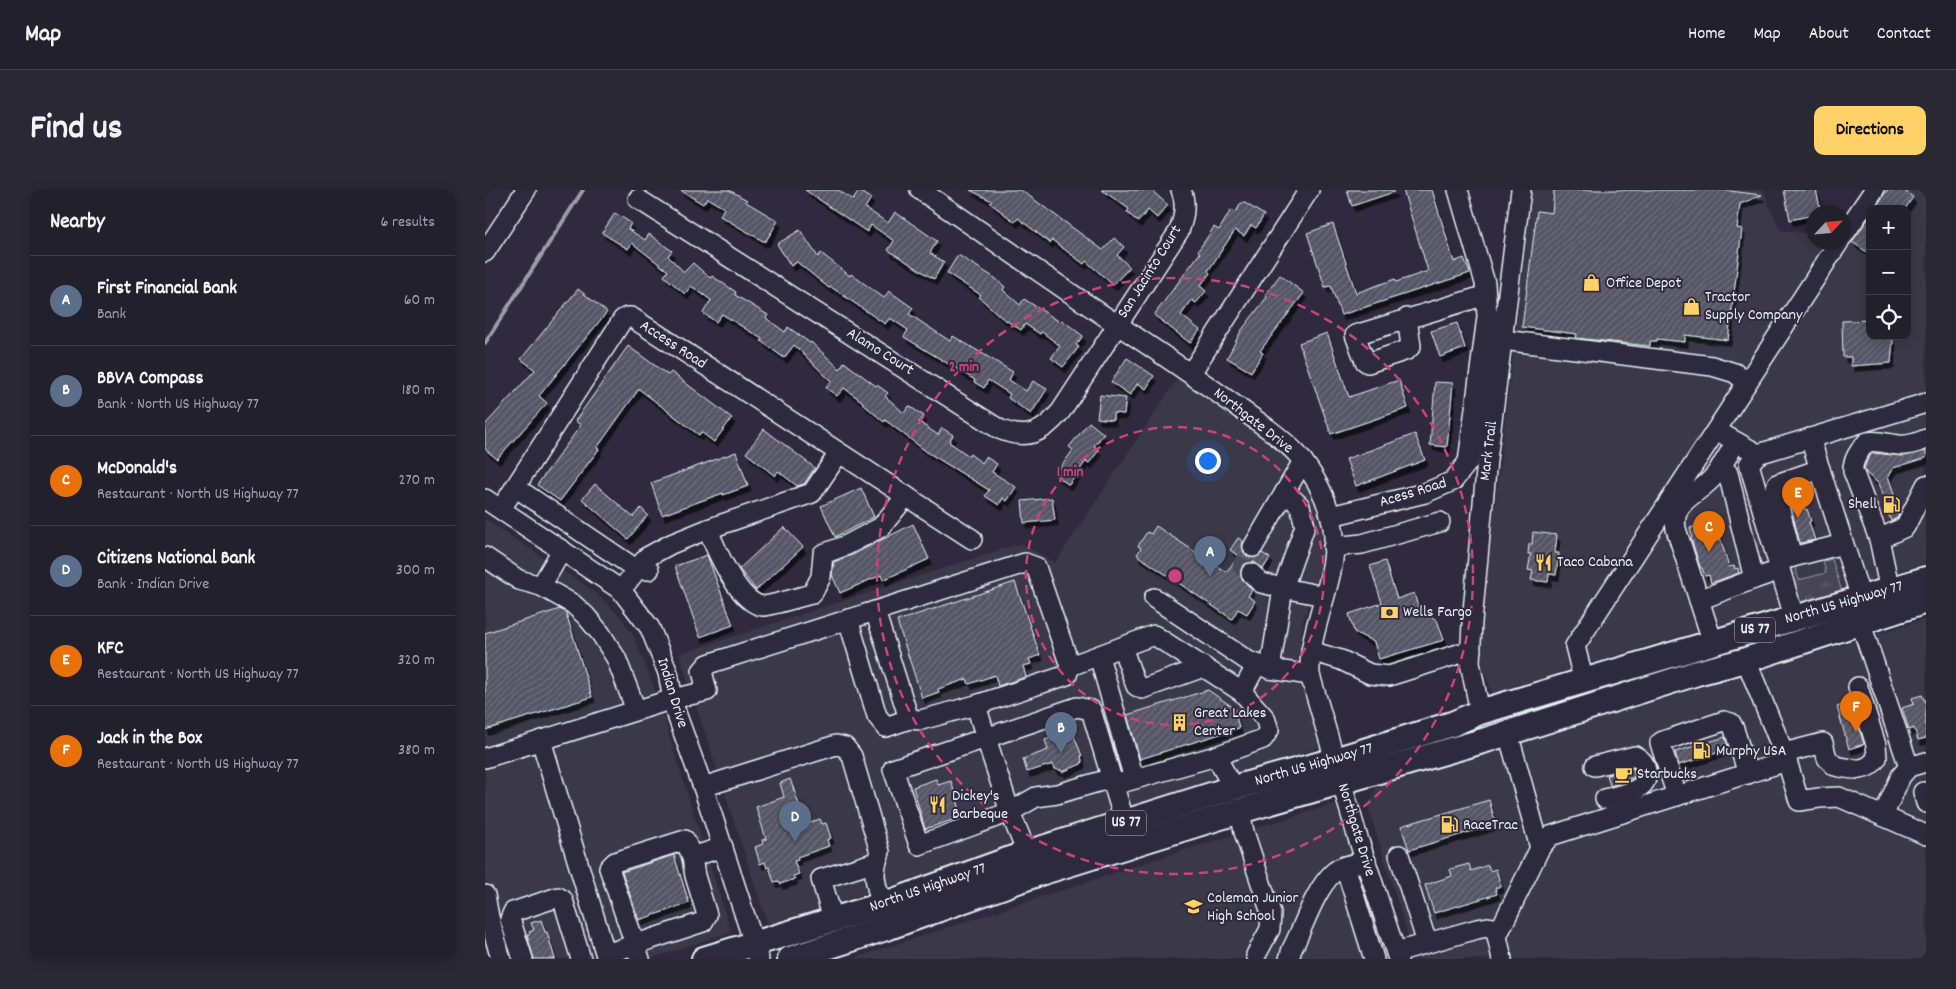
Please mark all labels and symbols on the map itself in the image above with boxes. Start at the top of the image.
north arrow [1806,205,1851,250]
street label: San Jacinto Court [1112,221,1188,323]
place label: Office Depot [1606,272,1681,295]
shop icon: Office Depot [1582,273,1602,293]
place label: Tractor Supply Company [1705,286,1803,327]
shop icon: Tractor Supply Company [1681,296,1701,316]
street label: Access Road [635,315,711,375]
street label: Alamo Court [842,322,918,382]
text: 2 min [949,357,979,379]
street label: Northgate Drive [1208,382,1298,460]
street label: Mark Trail [1474,420,1504,482]
your location [1195,448,1221,474]
text: 1 min [1057,462,1083,484]
street label: Acess Road [1377,472,1449,514]
pin: E [1782,477,1814,518]
place label: Shell [1848,493,1877,516]
fuel station icon: Shell [1881,494,1901,514]
pin: C [1693,511,1725,552]
pin: A [1194,536,1226,577]
place label: Taco Cabana [1557,551,1633,574]
restaurant icon: Taco Cabana [1533,552,1553,572]
centre of rings [1166,567,1184,585]
street label: North US Highway 77 [1782,575,1906,631]
place label: Wells Fargo [1403,601,1472,624]
bank icon: Wells Fargo [1379,602,1399,622]
road number: US 77 [1735,618,1775,642]
street label: Indian Drive [650,655,694,731]
pin: F [1840,691,1872,732]
place label: Great Lakes Center [1194,702,1267,743]
pin: B [1045,712,1077,753]
building icon: Great Lakes Center [1170,712,1190,732]
street label: North US Highway 77 [1252,737,1376,793]
place label: Murphy USA [1716,740,1787,763]
fuel station icon: Murphy USA [1692,741,1712,761]
place label: Starbucks [1637,763,1697,786]
cafe icon: Starbucks [1613,764,1633,784]
street label: Northgate Drive [1331,781,1381,879]
place label: Dickey's Barbeque [952,785,1008,826]
restaurant icon: Dickey's Barbeque [928,795,948,815]
pin: D [779,801,811,842]
road number: US 77 [1106,810,1146,836]
place label: RaceTrac [1463,814,1518,837]
fuel station icon: RaceTrac [1439,815,1459,835]
street label: North US Highway 77 [867,857,989,919]
place label: Coleman Junior High School [1207,887,1299,928]
school or university icon: Coleman Junior High School [1183,897,1203,917]

